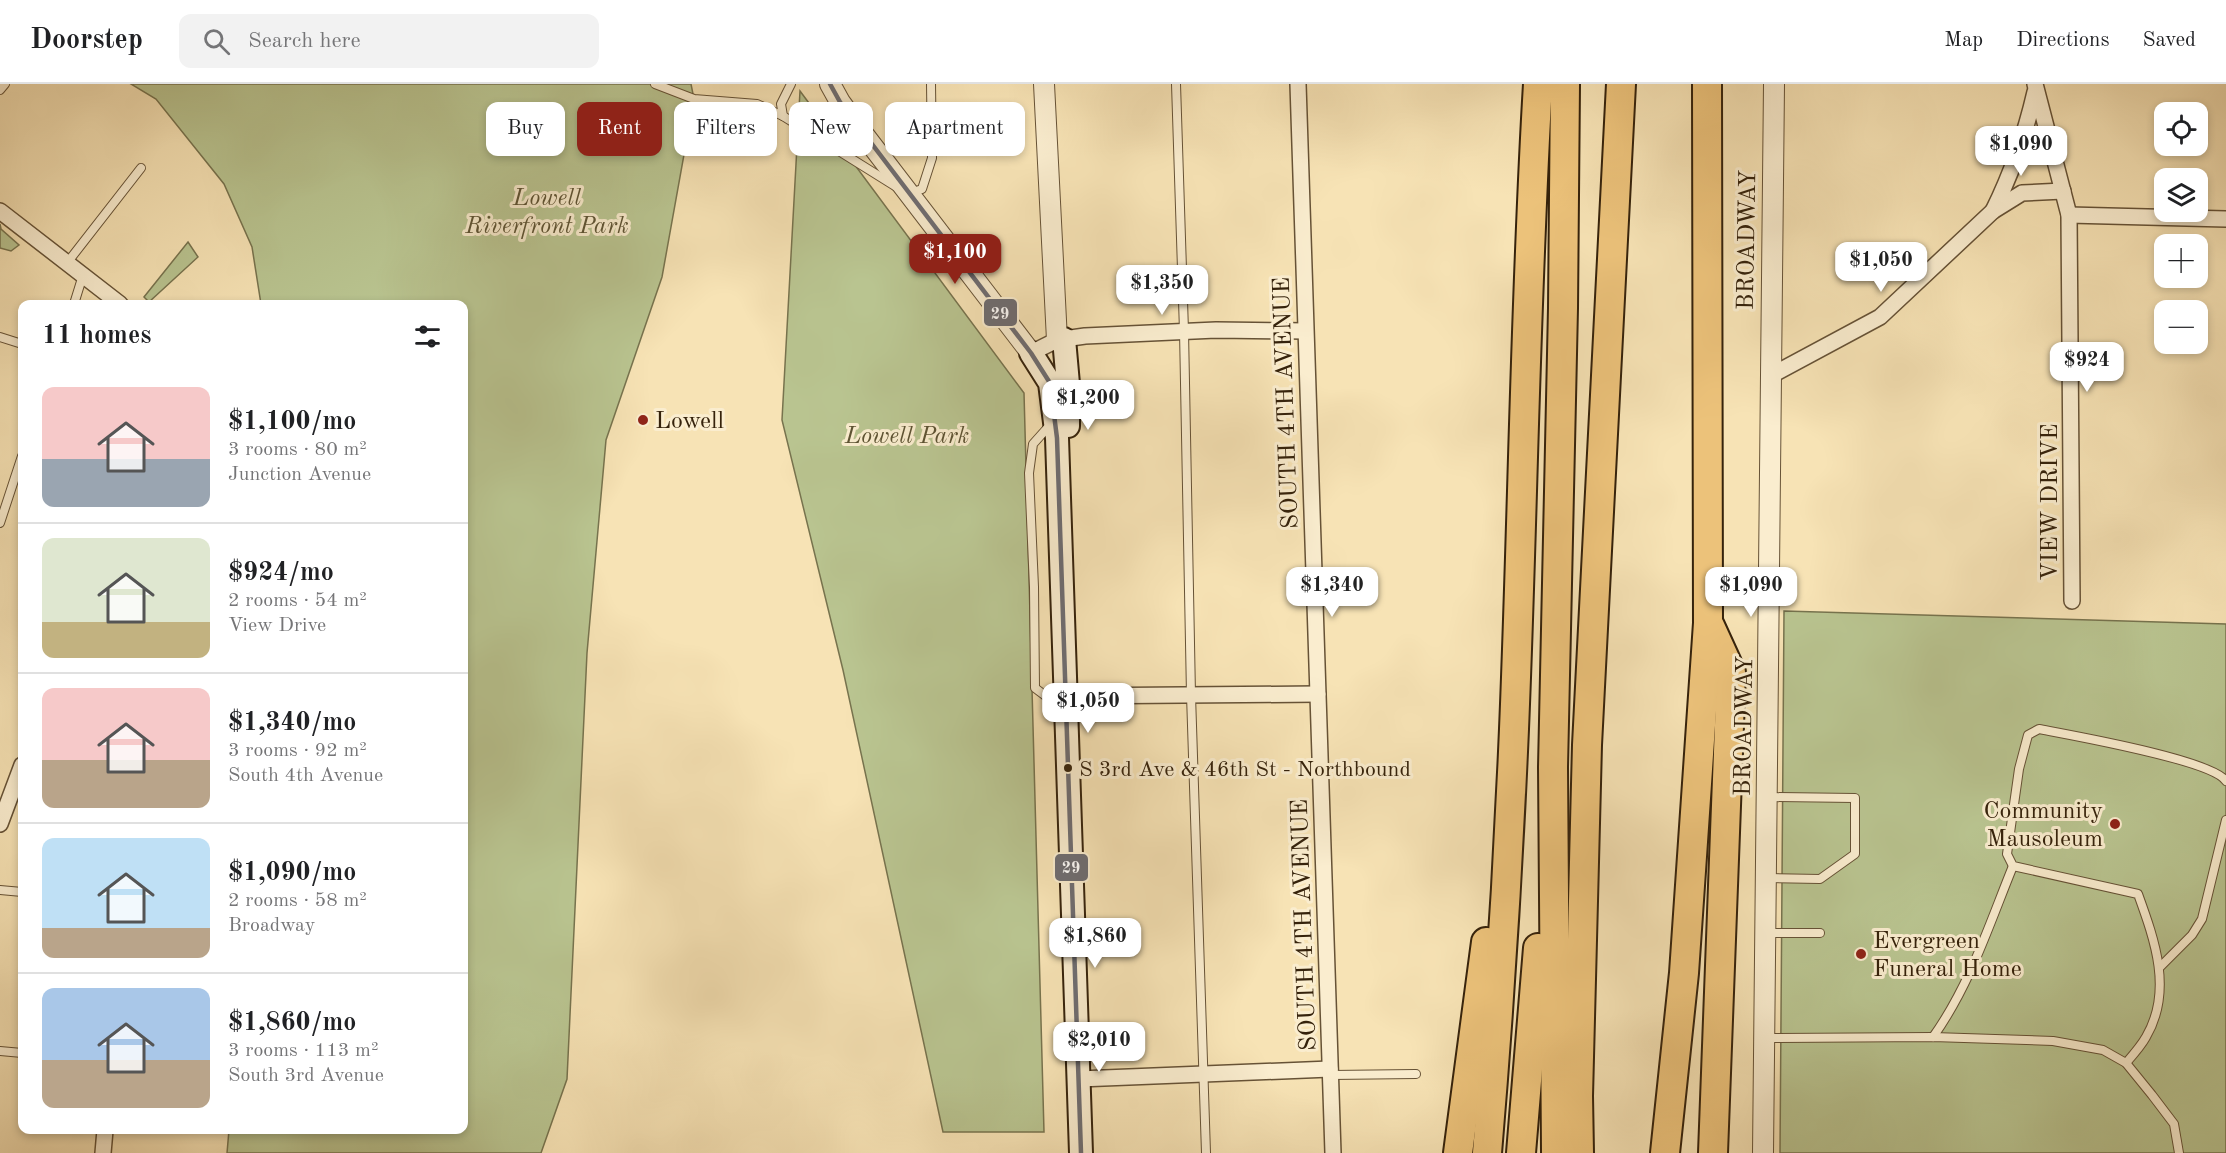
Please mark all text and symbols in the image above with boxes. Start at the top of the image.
search box [179,14,599,68]
icon: search [200,25,233,58]
text: Doorstep [30,27,143,55]
text: Search here [248,30,361,52]
text: Map [1944,30,1983,51]
text: Directions [2016,30,2110,51]
text: Saved [2143,30,2196,51]
chip: Buy [486,102,565,156]
chip: Rent [577,102,662,156]
chip: Filters [674,102,777,156]
chip: New [789,102,873,156]
chip: Apartment [885,102,1025,156]
map controls [2154,102,2208,354]
button: locate [2154,102,2208,156]
pin: $1,090 [1972,126,2070,177]
text: $1,090 [1989,135,2053,155]
button: layers [2154,168,2208,222]
street label: BROADWAY [1735,170,1761,310]
park label: Lowell Riverfront Park [464,187,629,239]
pin: $1,100 [906,234,1004,285]
button: + [2154,234,2208,288]
pin: $1,050 [1832,242,1930,293]
text: $1,100 [923,243,987,263]
text: $1,050 [1849,251,1913,271]
pin: $1,350 [1113,265,1211,316]
text: $1,350 [1130,274,1194,294]
street label: SOUTH 4TH AVENUE [1271,276,1303,529]
line badge: 29 [983,298,1018,327]
button: − [2154,300,2208,354]
text: 29 [991,307,1009,323]
icon: filters [411,320,444,353]
text: 11 homes [42,323,151,349]
pin: $924 [2051,342,2123,393]
text: $924 [2064,351,2110,371]
pin: $1,200 [1039,380,1137,431]
text: $1,200 [1056,389,1120,409]
text: $1,100/mo [228,409,356,435]
place label: Lowell [655,410,724,434]
icon: home [90,411,162,483]
marker: Lowell [636,413,650,427]
street label: VIEW DRIVE [2039,423,2063,581]
park label: Lowell Park [844,425,969,449]
text: 3 rooms · 80 m² [228,440,367,460]
text: Junction Avenue [228,465,371,485]
text: $924/mo [228,560,334,586]
icon: home [90,562,162,634]
pin: $1,340 [1283,567,1381,618]
pin: $1,090 [1702,567,1800,618]
text: $1,340 [1300,576,1364,596]
text: $1,090 [1719,576,1783,596]
text: 2 rooms · 54 m² [228,591,367,611]
text: View Drive [228,616,326,636]
street label: BROADWAY [1732,656,1758,796]
pin: $1,050 [1039,683,1137,734]
text: $1,050 [1056,692,1120,712]
text: $1,340/mo [228,710,356,736]
icon: home [90,712,162,784]
text: 3 rooms · 92 m² [228,741,367,761]
place label: S 3rd Ave & 46th St - Northbound [1079,759,1411,781]
marker: S 3rd Ave & 46th St - Northbound [1062,762,1074,774]
text: South 4th Avenue [228,766,383,786]
street label: SOUTH 4TH AVENUE [1289,798,1321,1051]
place label: Community Mausoleum [1984,800,2103,852]
marker: Community Mausoleum [2108,817,2122,831]
line badge: 29 [1054,853,1089,882]
text: $1,090/mo [228,860,356,886]
text: 29 [1062,861,1080,877]
icon: home [90,862,162,934]
text: 2 rooms · 58 m² [228,891,367,911]
text: Broadway [228,916,315,936]
pin: $1,860 [1046,918,1144,969]
text: $1,860 [1063,927,1127,947]
place label: Evergreen Funeral Home [1873,930,2022,982]
marker: Evergreen Funeral Home [1854,947,1868,961]
text: $1,860/mo [228,1010,356,1036]
icon: home [90,1012,162,1084]
pin: $2,010 [1050,1022,1148,1073]
text: $2,010 [1067,1031,1131,1051]
text: 3 rooms · 113 m² [228,1041,378,1061]
text: South 3rd Avenue [228,1066,384,1086]

